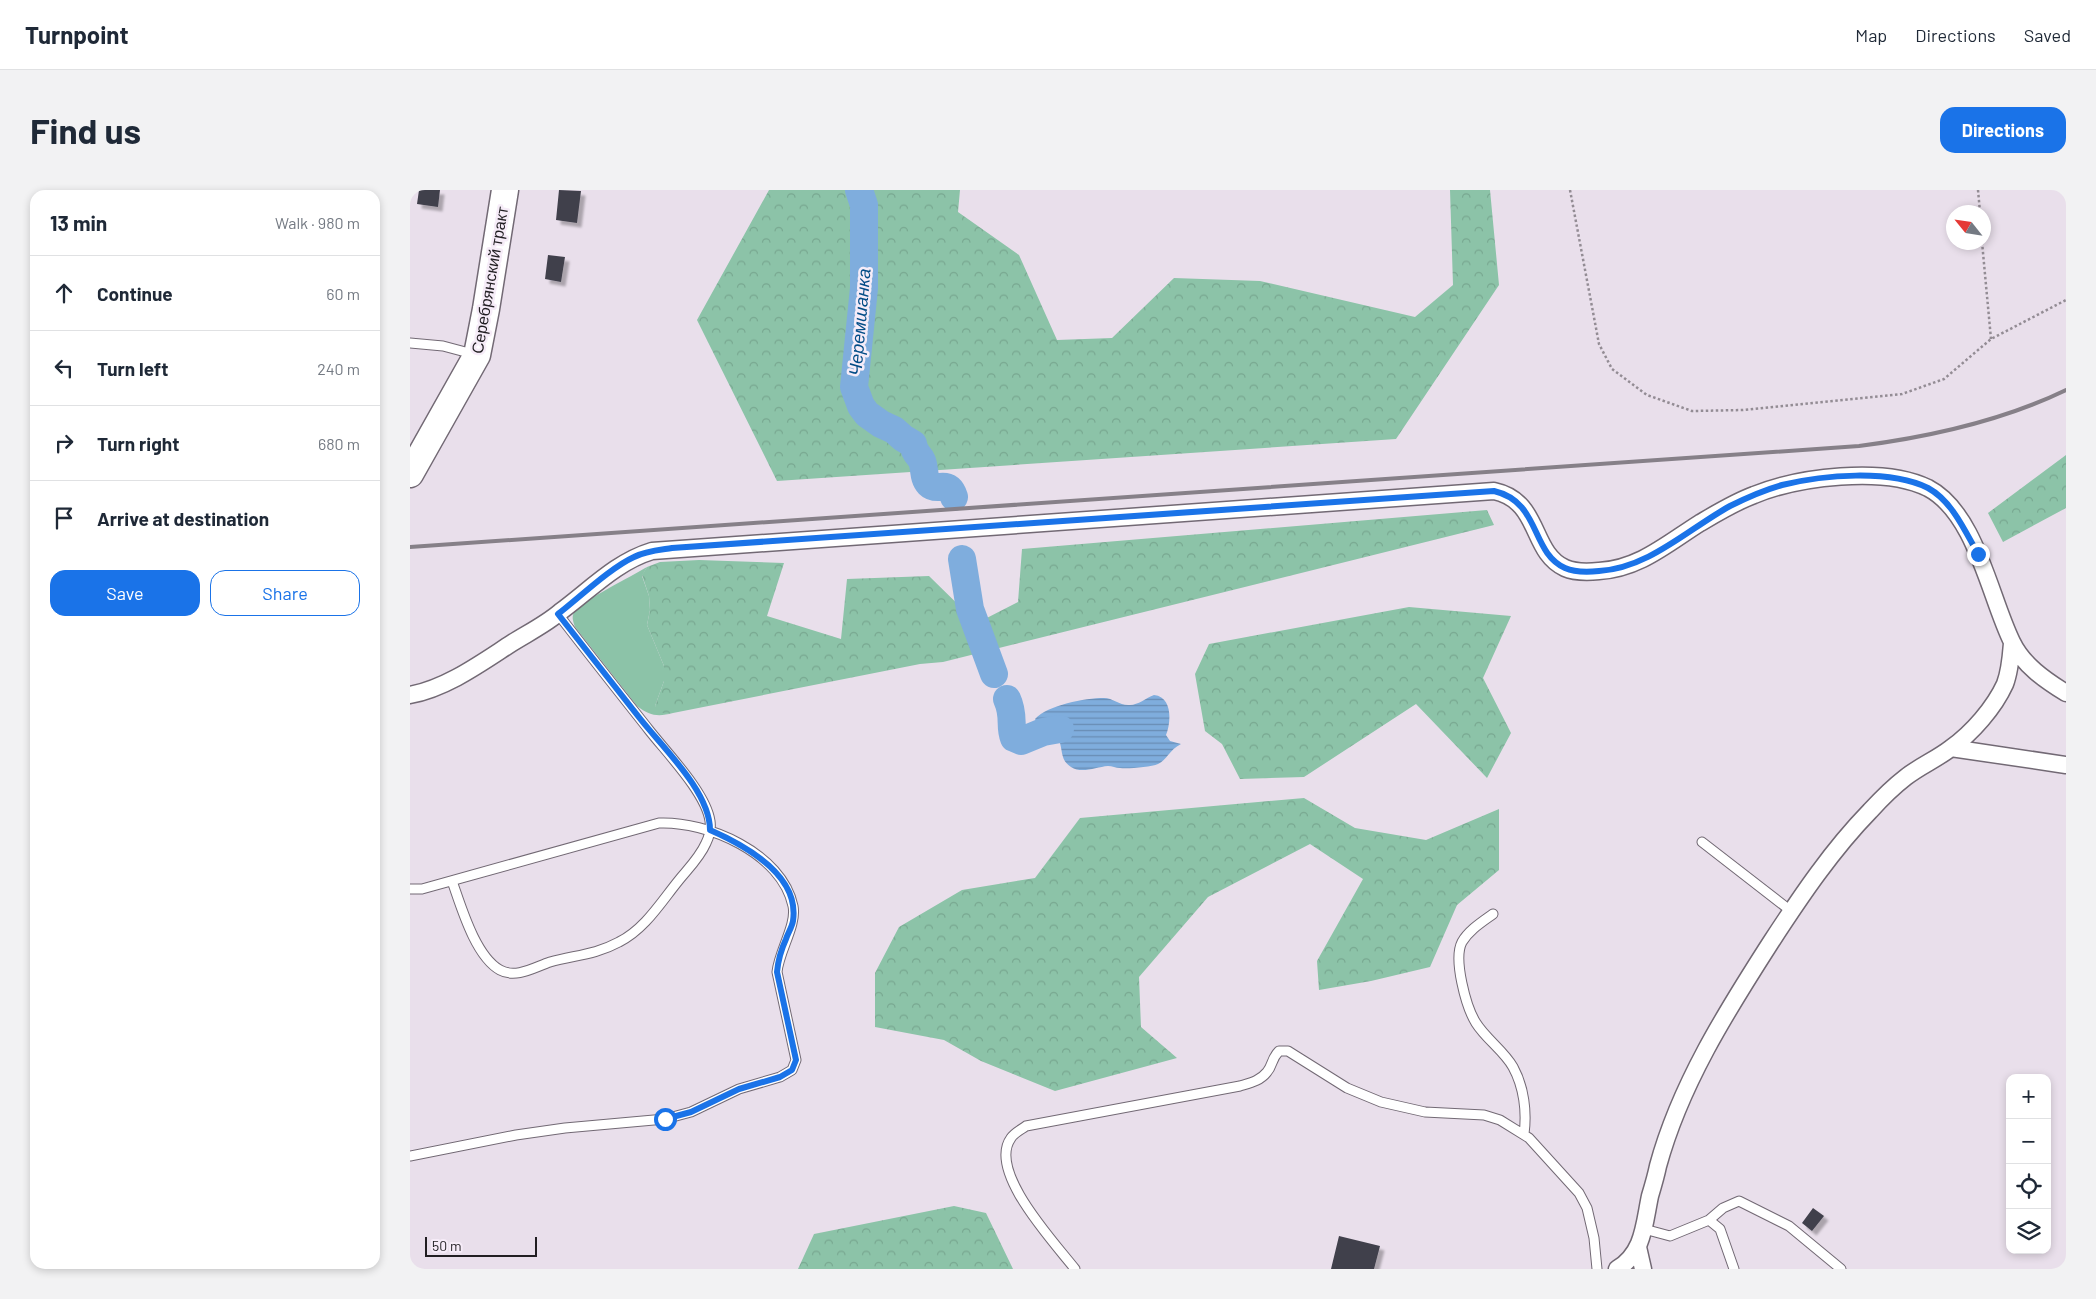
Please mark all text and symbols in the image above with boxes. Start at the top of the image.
text: Turnpoint [25,20,129,49]
text: Map [1855,24,1887,46]
text: Directions [1915,24,1996,46]
text: Saved [2024,24,2071,46]
button: Directions [1940,107,2066,153]
text: Find us [30,109,141,151]
street label: Серебрянский тракт [467,204,511,355]
north arrow [1946,205,1991,250]
text: 13 min [50,210,107,235]
text: Walk · 980 m [275,213,360,232]
water label: Черемшанка [843,267,875,377]
icon: ahead [50,279,78,307]
text: Continue [97,282,173,305]
text: 60 m [326,284,360,303]
icon: left [50,354,78,382]
text: Turn left [97,357,168,380]
text: 240 m [317,359,360,378]
icon: right [50,429,78,457]
text: Turn right [97,432,179,455]
text: 680 m [318,434,360,453]
icon: arrive [50,504,78,532]
text: Arrive at destination [97,507,269,530]
route end [1967,543,1990,566]
button: Save [50,570,200,616]
button: Share [210,570,360,616]
map controls [2006,1074,2051,1254]
button: + [2006,1074,2051,1119]
route start [654,1108,677,1131]
button: − [2006,1119,2051,1164]
button: locate [2006,1164,2051,1209]
button: layers [2006,1209,2051,1254]
scale bar [425,1234,538,1257]
text: 50 m [432,1237,461,1254]

